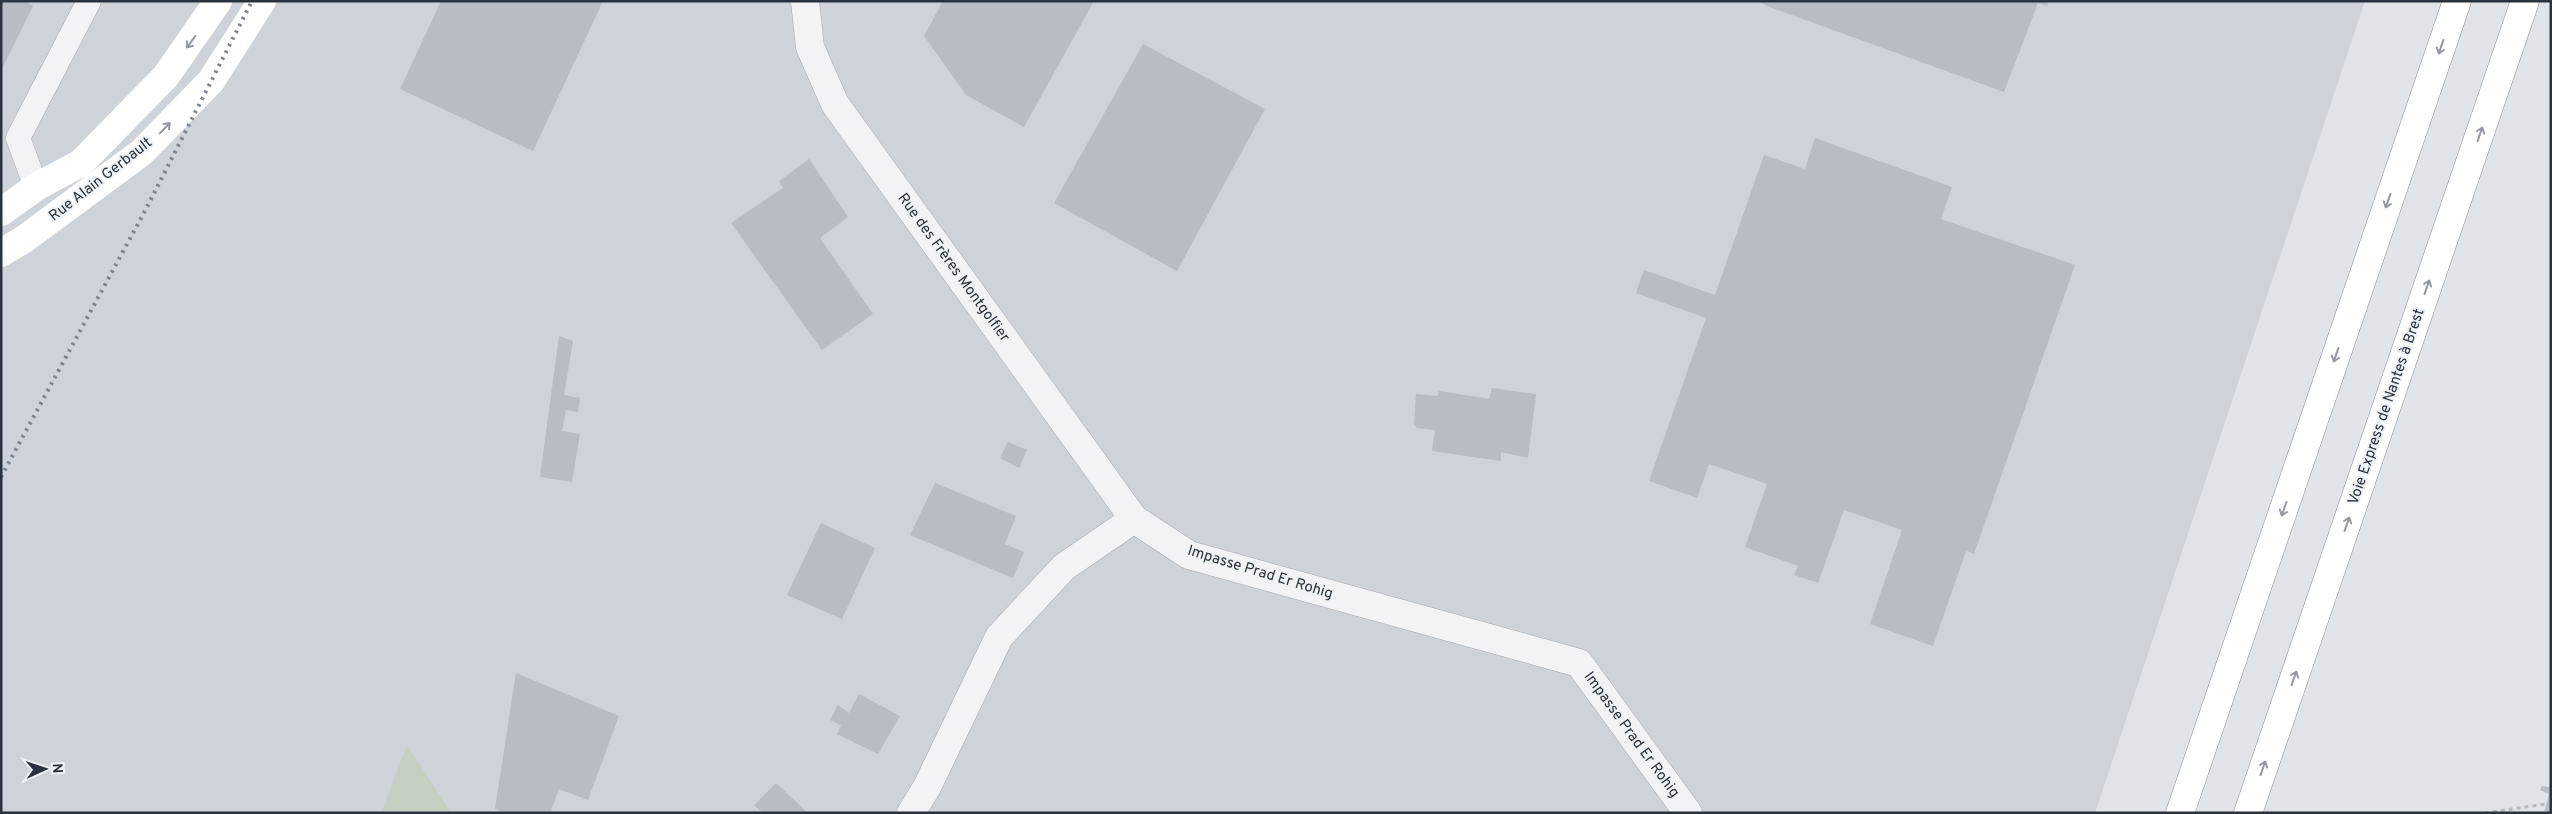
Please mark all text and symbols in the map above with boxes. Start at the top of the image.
one-way arrow [186,35,196,49]
one-way arrow [2436,39,2445,55]
one-way arrow [159,122,171,135]
one-way arrow [2476,126,2485,142]
street label: Rue Alain Gerbault [46,134,156,226]
street label: Rue des Frères Montgolfier [893,190,1014,346]
one-way arrow [2383,193,2393,209]
one-way arrow [2423,280,2433,296]
street label: Voie Express de Nantes à Brest [2344,306,2430,508]
one-way arrow [2331,347,2340,362]
one-way arrow [2278,501,2288,517]
one-way arrow [2342,516,2352,532]
street label: Impasse Prad Er Rohig [1185,542,1335,604]
street label: Impasse Prad Er Rohig [1579,668,1683,802]
one-way arrow [2290,671,2299,686]
north arrow [20,744,70,794]
one-way arrow [2259,761,2268,777]
text: N [48,763,65,774]

